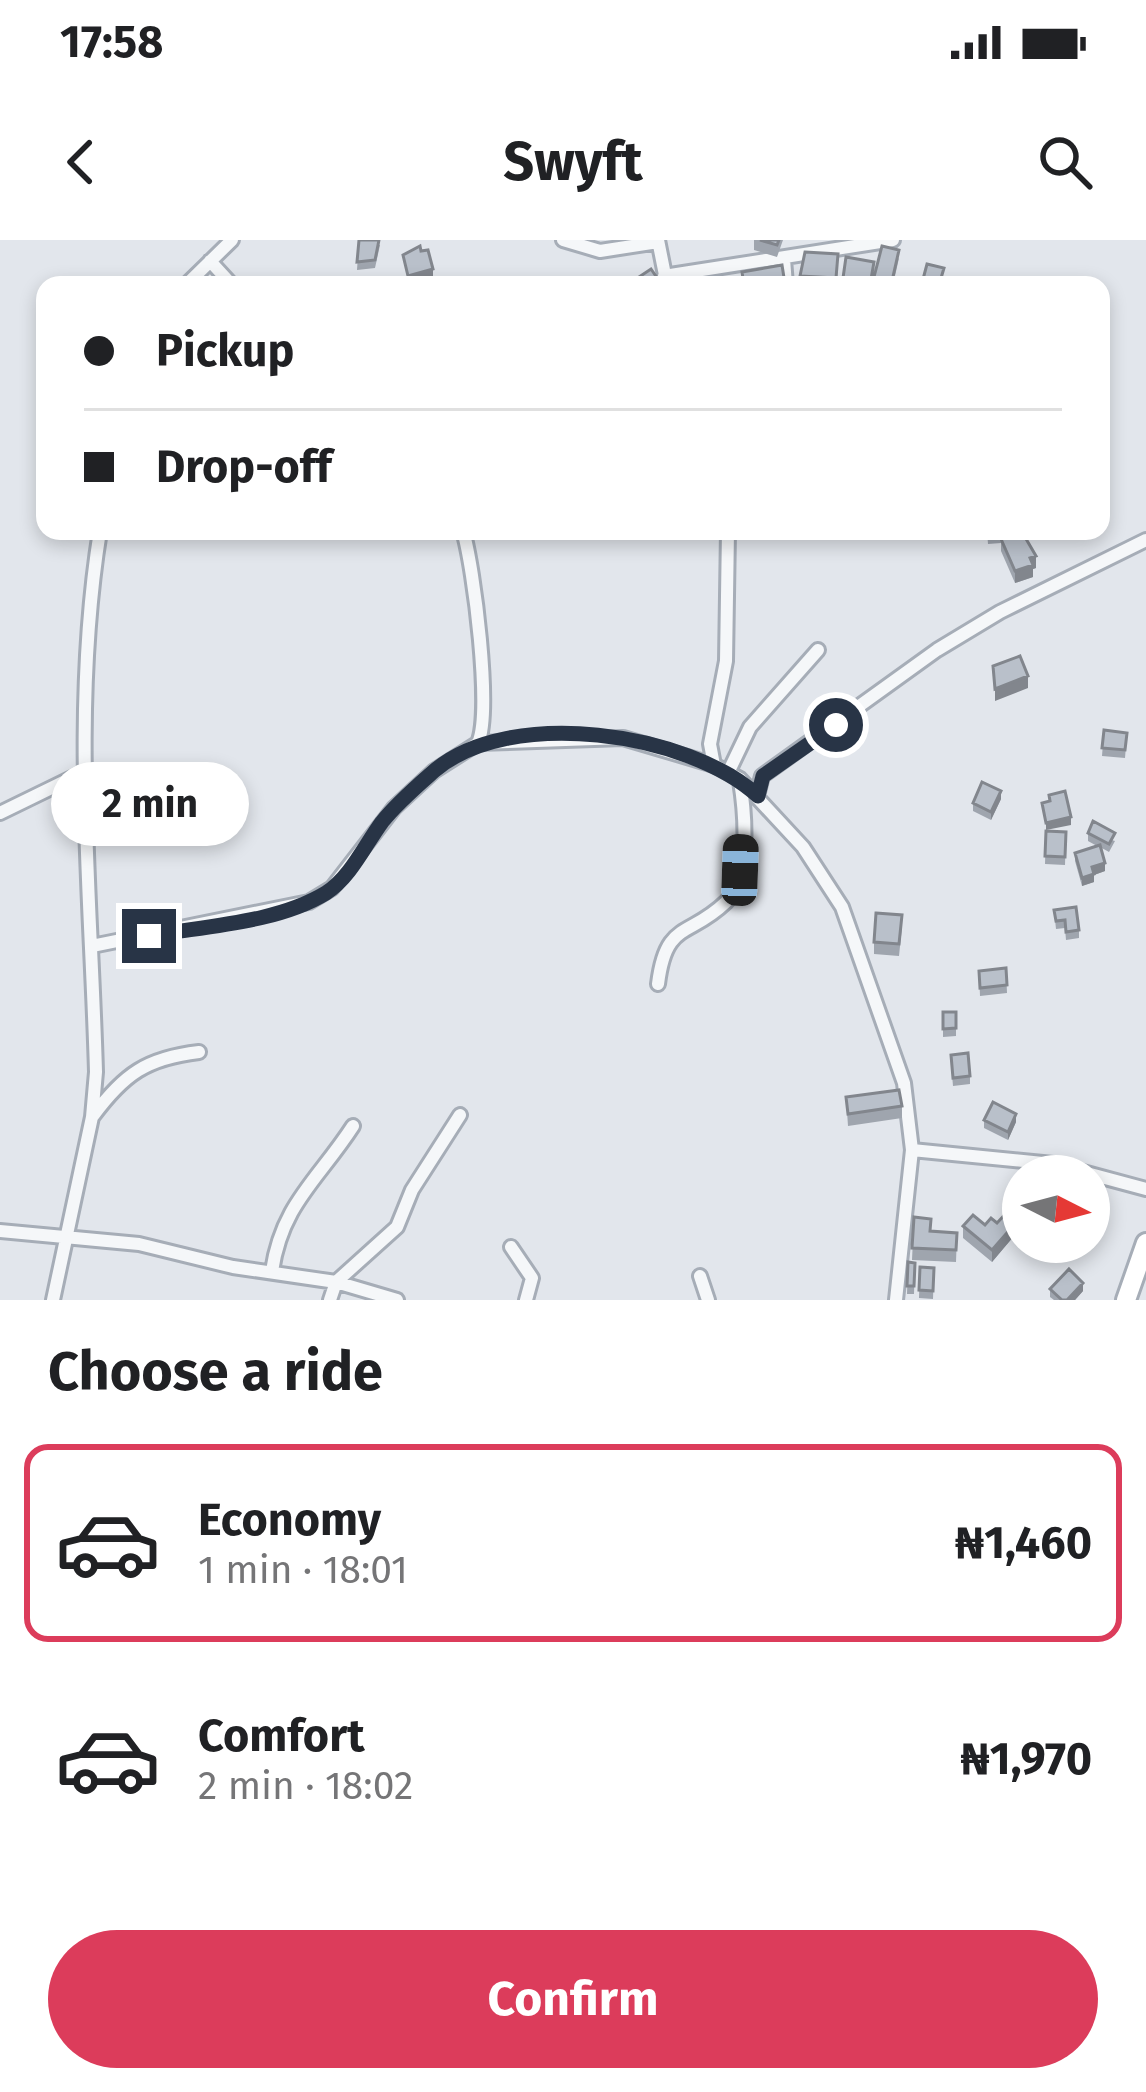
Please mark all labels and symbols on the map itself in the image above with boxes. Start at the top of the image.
route start [809,698,863,752]
callout: 2 min [50,762,248,846]
car [721,833,759,907]
route end [122,909,176,963]
north arrow [1002,1155,1110,1263]

